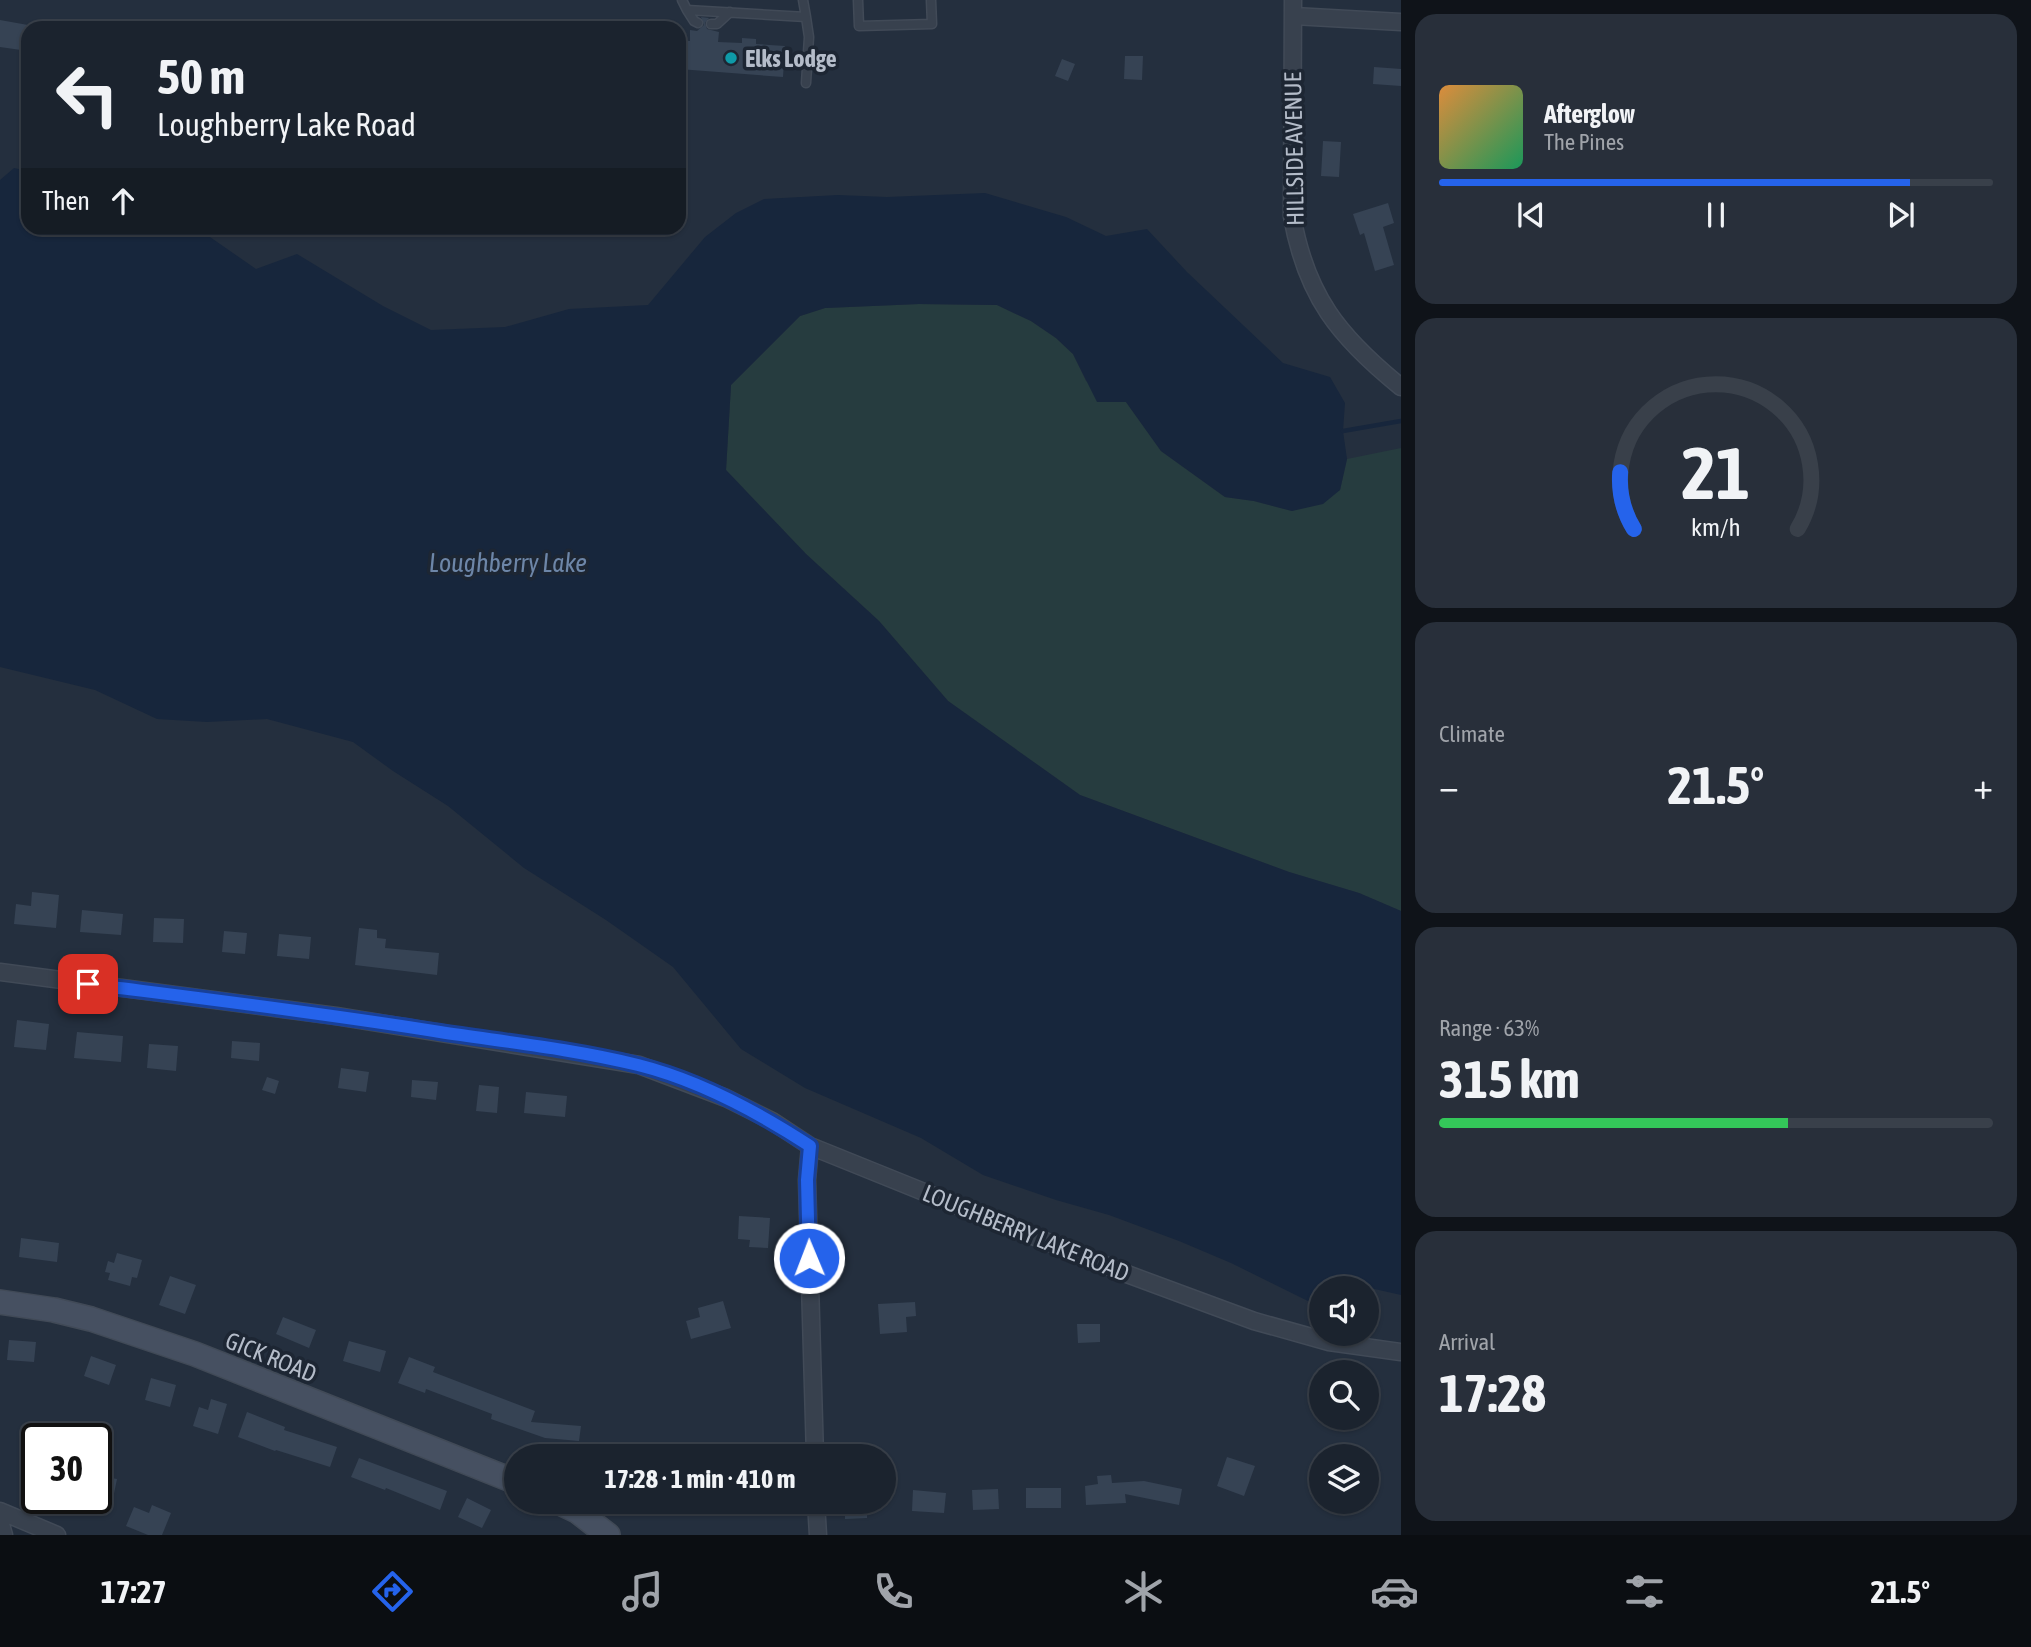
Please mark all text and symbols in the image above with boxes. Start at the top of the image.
place label: Elks Lodge [745,45,837,72]
text: 50 m [157,48,245,104]
icon: left [42,49,133,140]
marker: Elks Lodge [723,50,739,66]
street label: HILLSIDE AVENUE [1279,72,1309,226]
text: Afterglow [1544,99,1635,129]
text: Loughberry Lake Road [157,106,416,143]
text: The Pines [1544,129,1624,155]
icon: ahead [104,182,142,220]
text: Then [42,186,90,216]
icon: previous [1512,196,1550,234]
icon: pause [1697,196,1735,234]
icon: next [1882,196,1920,234]
text: 21 [1682,432,1750,515]
text: km/h [1691,513,1741,541]
water label: Loughberry Lake [429,548,587,578]
text: Climate [1439,721,1505,747]
text: 21.5° [1668,755,1764,815]
text: − [1439,764,1459,807]
text: + [1973,764,1993,807]
pin [58,954,118,1014]
icon: arrive [69,965,107,1003]
text: Range · 63% [1439,1015,1539,1041]
text: 315 km [1439,1049,1580,1109]
street label: LOUGHBERRY LAKE ROAD [919,1179,1133,1287]
position arrow [772,1221,846,1295]
map controls [1309,1276,1379,1514]
button: sound [1309,1276,1379,1346]
street label: GICK ROAD [222,1327,320,1387]
text: Arrival [1439,1329,1495,1355]
button: search [1309,1360,1379,1430]
text: 17:28 [1439,1363,1546,1423]
speed limit sign: 30 [21,1423,112,1514]
button: layers [1309,1444,1379,1514]
text: 17:28 · 1 min · 410 m [605,1464,795,1494]
icon: directions [368,1567,417,1616]
icon: music [618,1567,667,1616]
icon: phone [869,1567,918,1616]
icon: climate [1119,1567,1168,1616]
icon: car [1370,1567,1419,1616]
icon: filters [1620,1567,1669,1616]
text: 17:27 [101,1573,167,1610]
text: 21.5° [1871,1573,1930,1610]

